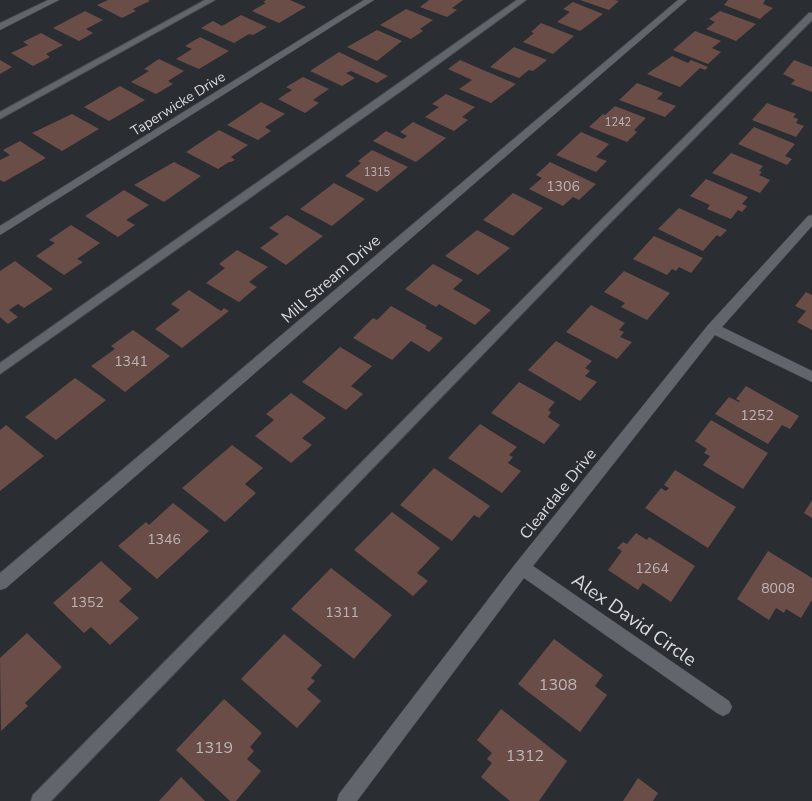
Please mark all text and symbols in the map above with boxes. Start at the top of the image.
street label: Taperwicke Drive [127,67,229,141]
house number: 1242 [605,115,631,130]
house number: 1315 [364,165,391,180]
house number: 1306 [546,177,580,196]
street label: Mill Stream Drive [277,230,385,328]
house number: 1341 [114,352,148,371]
house number: 1252 [740,406,774,425]
street label: Cleardale Drive [514,444,602,544]
house number: 1346 [147,530,181,549]
house number: 1264 [635,559,669,578]
street label: Alex David Circle [566,567,702,673]
house number: 8008 [761,579,795,598]
house number: 1352 [70,593,104,612]
house number: 1311 [325,603,359,622]
house number: 1308 [539,674,577,696]
house number: 1319 [195,737,233,759]
house number: 1312 [506,745,544,767]

